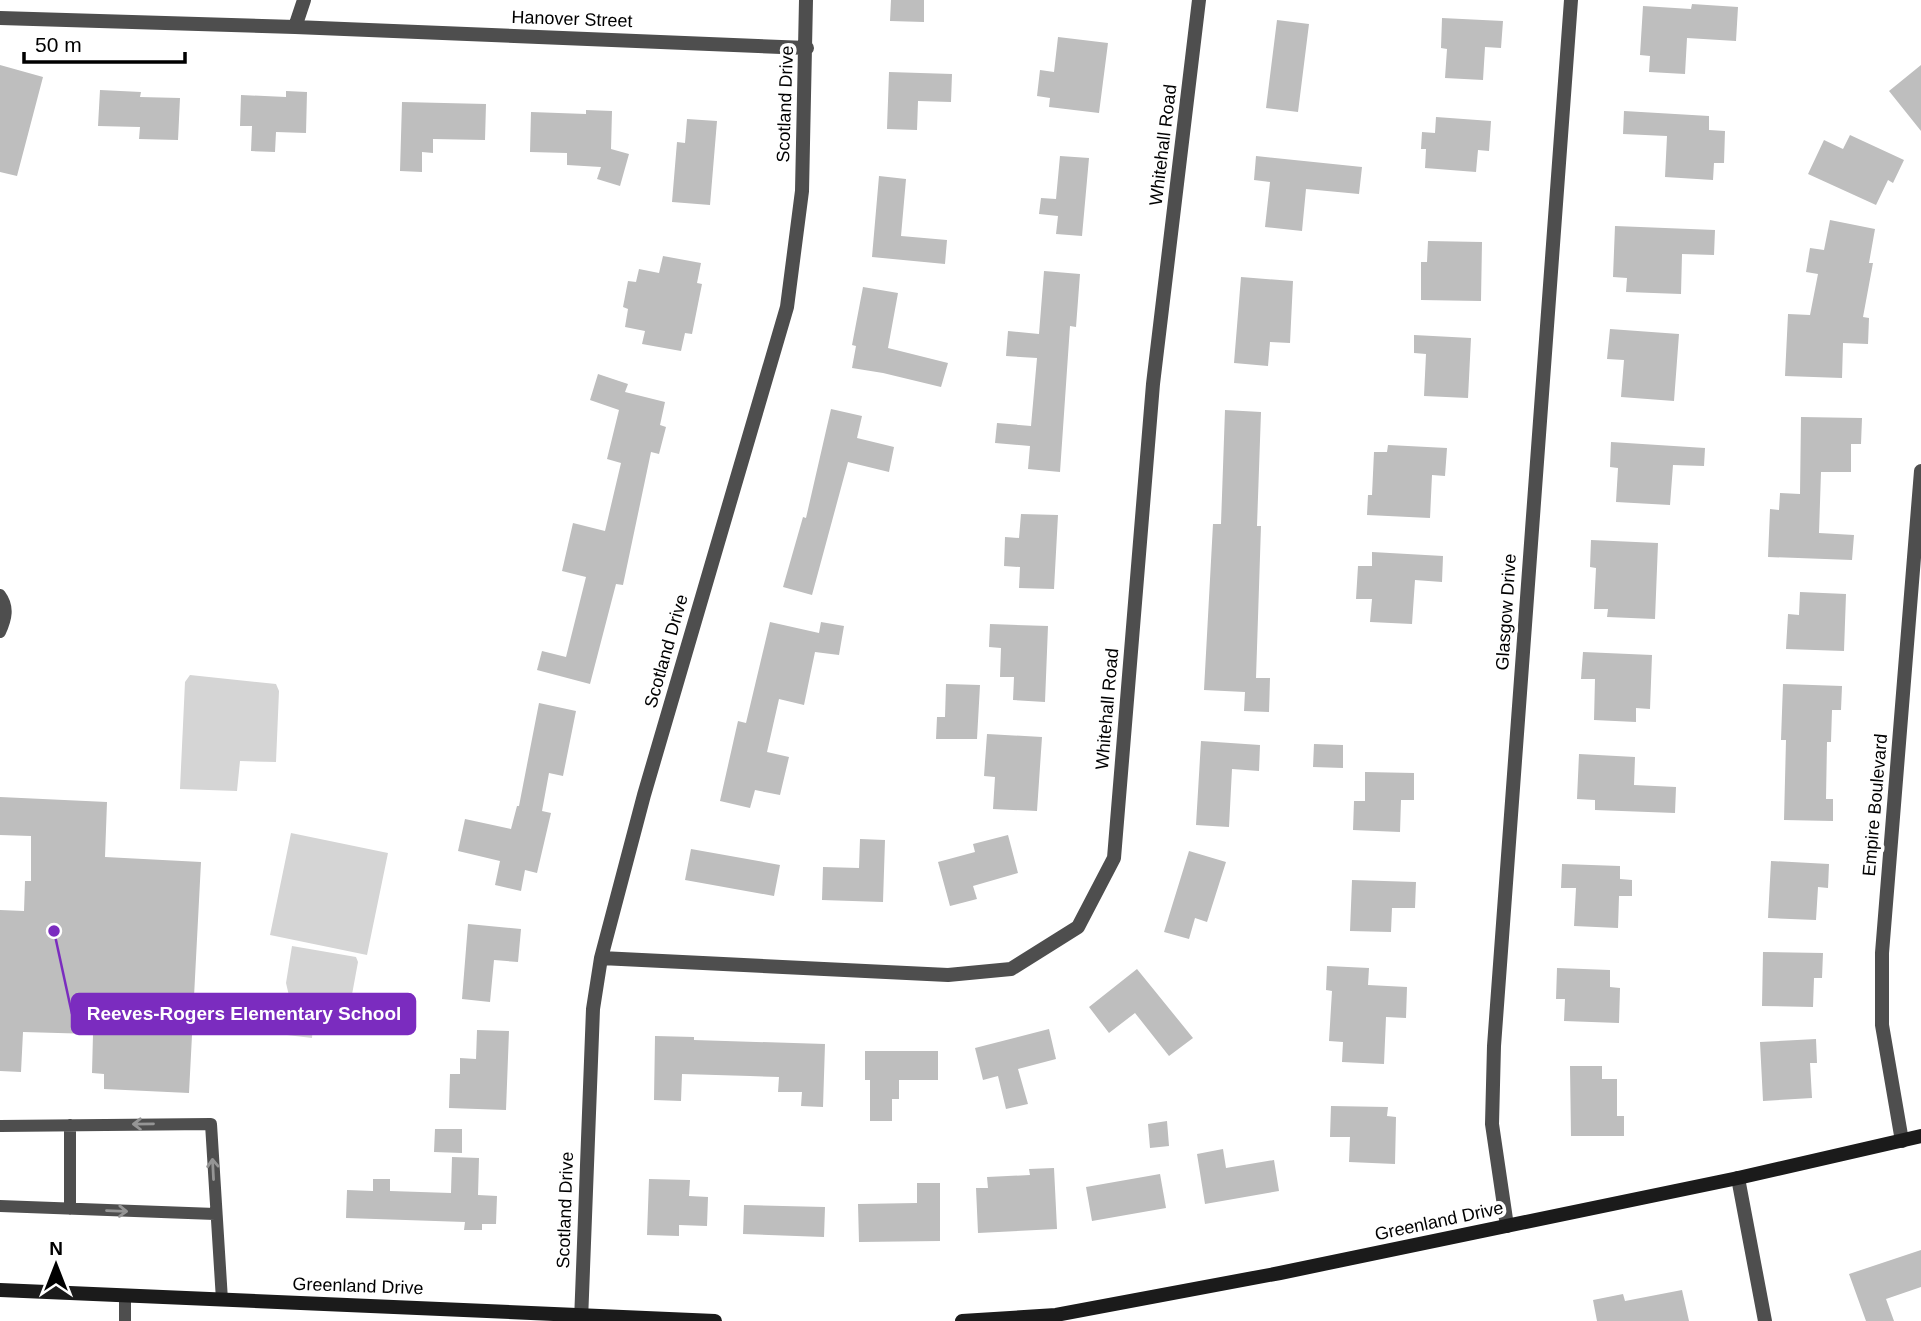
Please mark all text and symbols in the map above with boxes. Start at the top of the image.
street label: Hanover Street [511,7,633,31]
scale bar [24,21,186,65]
text: 50 m [35,33,82,56]
street label: Scotland Drive [773,45,797,163]
street label: Whitehall Road [1146,83,1180,207]
street label: Glasgow Drive [1492,553,1520,671]
street label: Scotland Drive [640,592,692,710]
street label: Whitehall Road [1092,647,1122,771]
street label: Empire Boulevard [1859,733,1891,877]
callout: Reeves-Rogers Elementary School [72,994,415,1034]
text: Reeves-Rogers Elementary School [87,1003,401,1024]
one-way arrow [132,1117,155,1131]
street label: Scotland Drive [553,1151,577,1269]
one-way arrow [207,1158,220,1181]
street label: Greenland Drive [1373,1198,1505,1244]
one-way arrow [105,1204,128,1217]
north arrow [21,1230,91,1300]
text: N [49,1238,63,1259]
street label: Greenland Drive [292,1274,424,1298]

